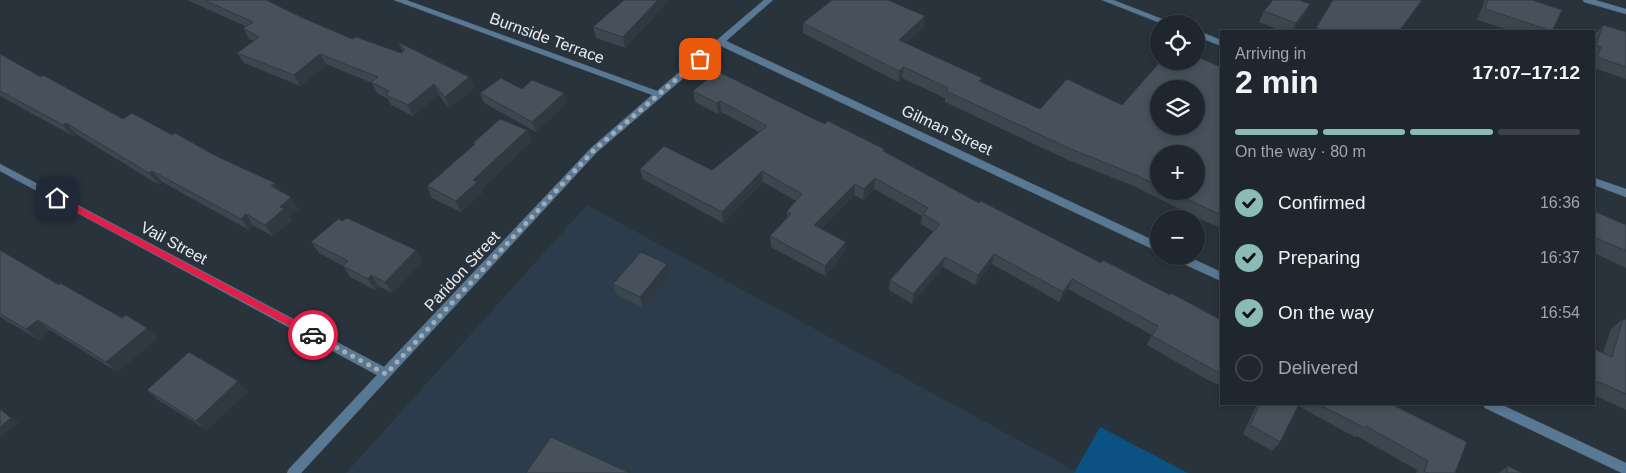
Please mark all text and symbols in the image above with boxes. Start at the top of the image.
street label: Burnside Terrace [487,9,607,67]
map controls [1150,15,1205,265]
button: locate [1150,15,1205,70]
pin [679,38,721,80]
icon: bag [686,45,714,73]
text: Arriving in [1235,45,1306,62]
text: 17:07–17:12 [1472,62,1580,83]
text: 2 min [1235,64,1319,100]
button: layers [1150,80,1205,135]
street label: Gilman Street [899,102,995,159]
text: On the way · 80 m [1235,143,1366,160]
button: + [1150,145,1205,200]
pin [36,177,78,219]
icon: home [43,184,71,212]
icon: check [1235,189,1263,217]
text: Confirmed [1278,192,1366,213]
text: 16:36 [1540,194,1580,211]
button: − [1150,210,1205,265]
street label: Vail Street [138,218,211,268]
street label: Paridon Street [421,227,503,314]
icon: check [1235,244,1263,272]
text: Preparing [1278,247,1360,268]
text: 16:37 [1540,249,1580,266]
icon: check [1235,299,1263,327]
text: On the way [1278,302,1374,323]
text: 16:54 [1540,304,1580,321]
courier [288,310,338,360]
icon: car [299,321,327,349]
text: Delivered [1278,357,1358,378]

